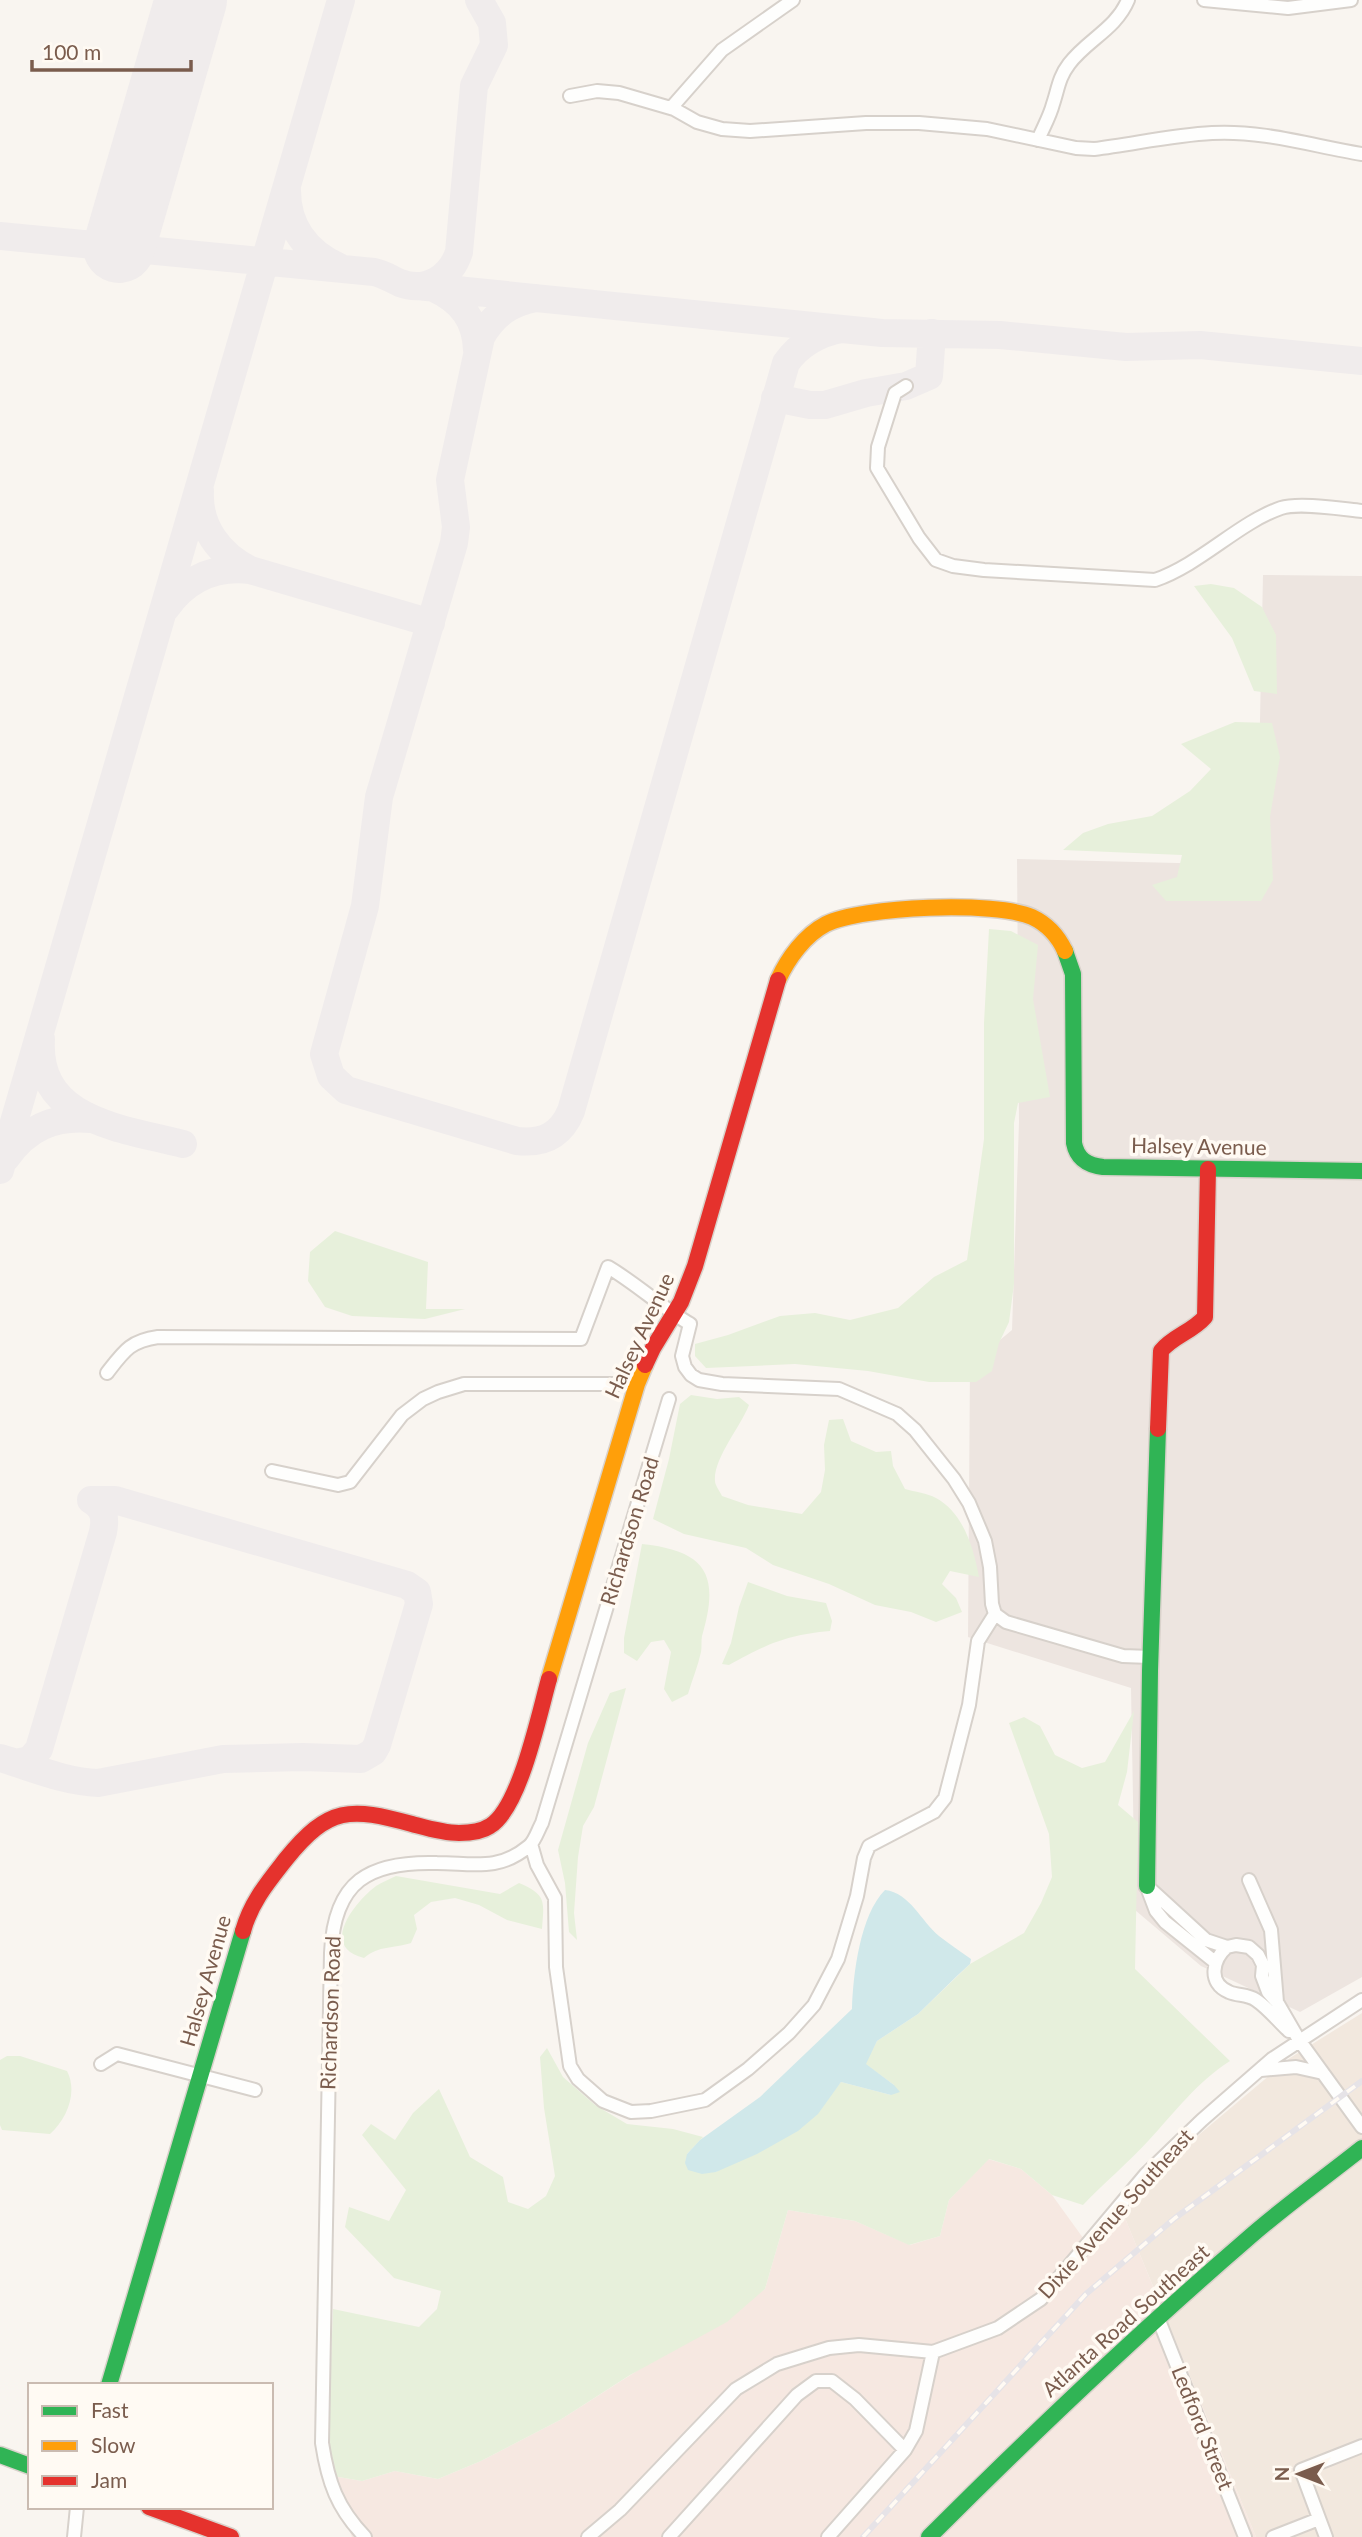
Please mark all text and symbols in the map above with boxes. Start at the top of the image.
scale bar [32,28,191,72]
text: 100 m [42,39,101,64]
street label: Halsey Avenue [1131,1132,1267,1159]
street label: Halsey Avenue [599,1269,679,1402]
street label: Richardson Road [594,1453,663,1608]
street label: Halsey Avenue [174,1912,235,2049]
street label: Richardson Road [314,1936,345,2090]
street label: Dixie Avenue Southeast [1032,2123,1198,2303]
street label: Atlanta Road Southeast [1036,2238,1214,2401]
street label: Ledford Street [1167,2362,1240,2493]
legend [28,2383,273,2509]
text: Fast [91,2397,129,2422]
text: Slow [91,2432,136,2457]
north arrow [1264,2439,1334,2509]
text: Jam [91,2467,127,2492]
text: N [1270,2467,1293,2481]

